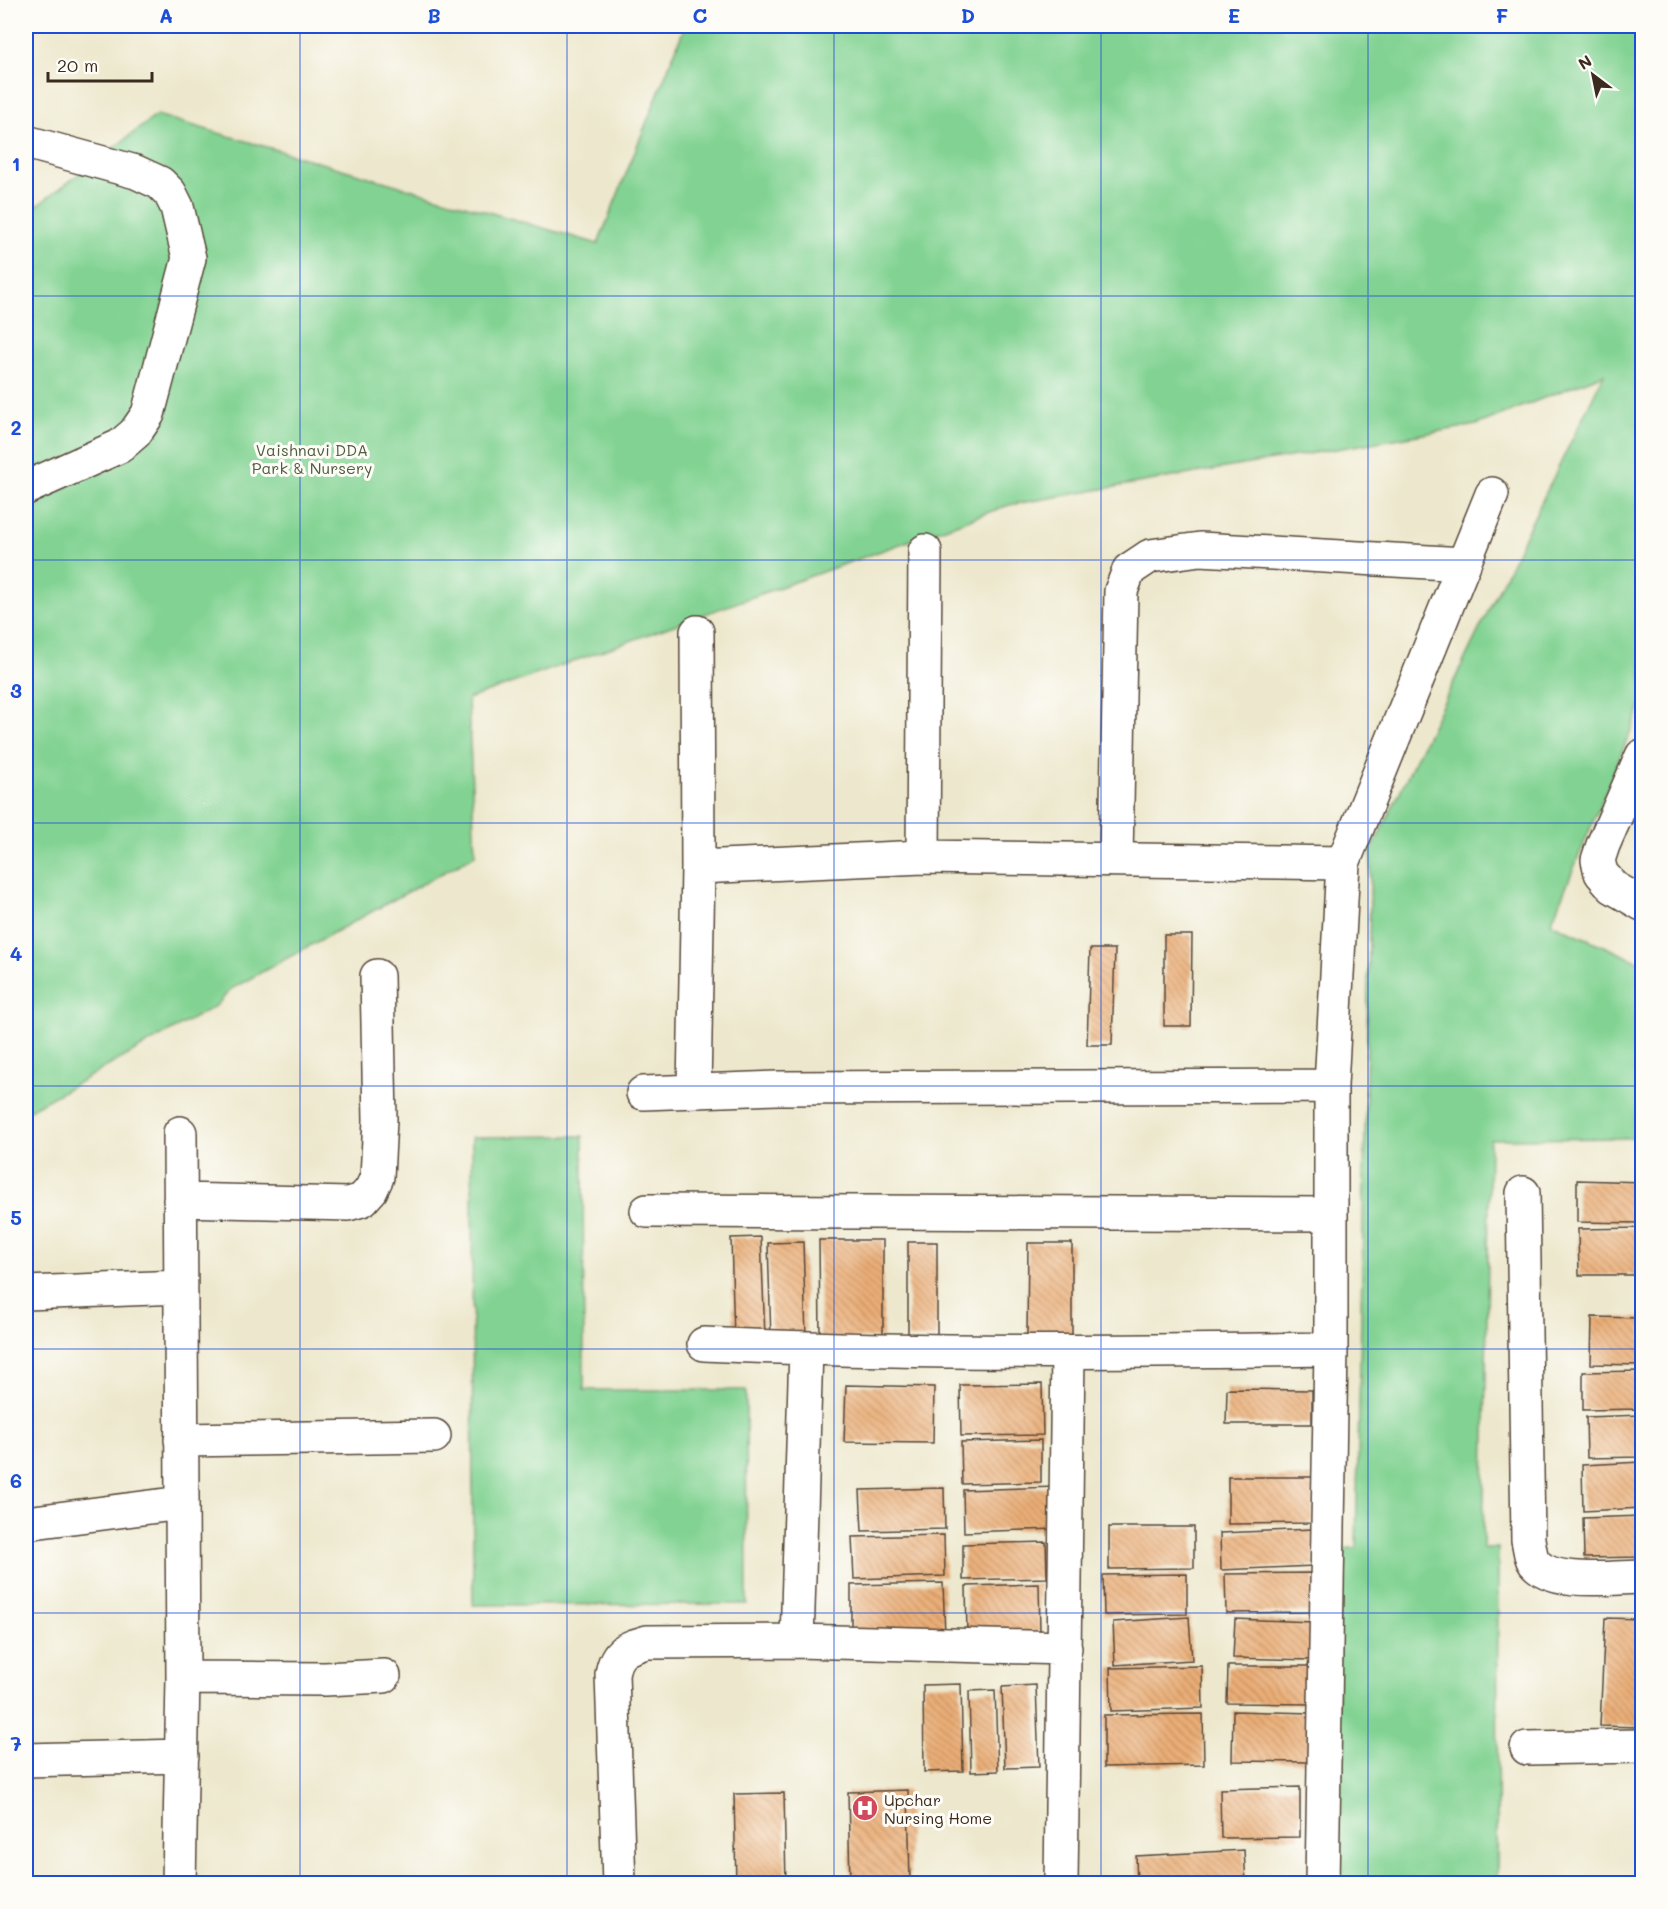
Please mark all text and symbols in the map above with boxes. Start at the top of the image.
text: A [159,2,173,28]
text: B [427,2,441,28]
text: C [693,2,708,28]
text: D [961,2,975,28]
text: E [1228,2,1240,28]
text: F [1496,2,1509,28]
scale bar [48,45,152,83]
north arrow [1563,45,1623,105]
text: N [1574,50,1596,74]
text: 20 m [57,53,98,77]
text: 1 [12,150,20,176]
text: 2 [10,414,22,440]
park label: Vaishnavi DDA Park & Nursery [252,439,372,478]
text: 3 [10,677,22,703]
text: 4 [10,940,23,966]
text: 5 [10,1204,22,1230]
text: 6 [10,1467,22,1493]
text: 7 [10,1730,22,1756]
place label: Upchar Nursing Home [884,1789,992,1828]
hospital icon: Upchar Nursing Home [850,1793,880,1823]

